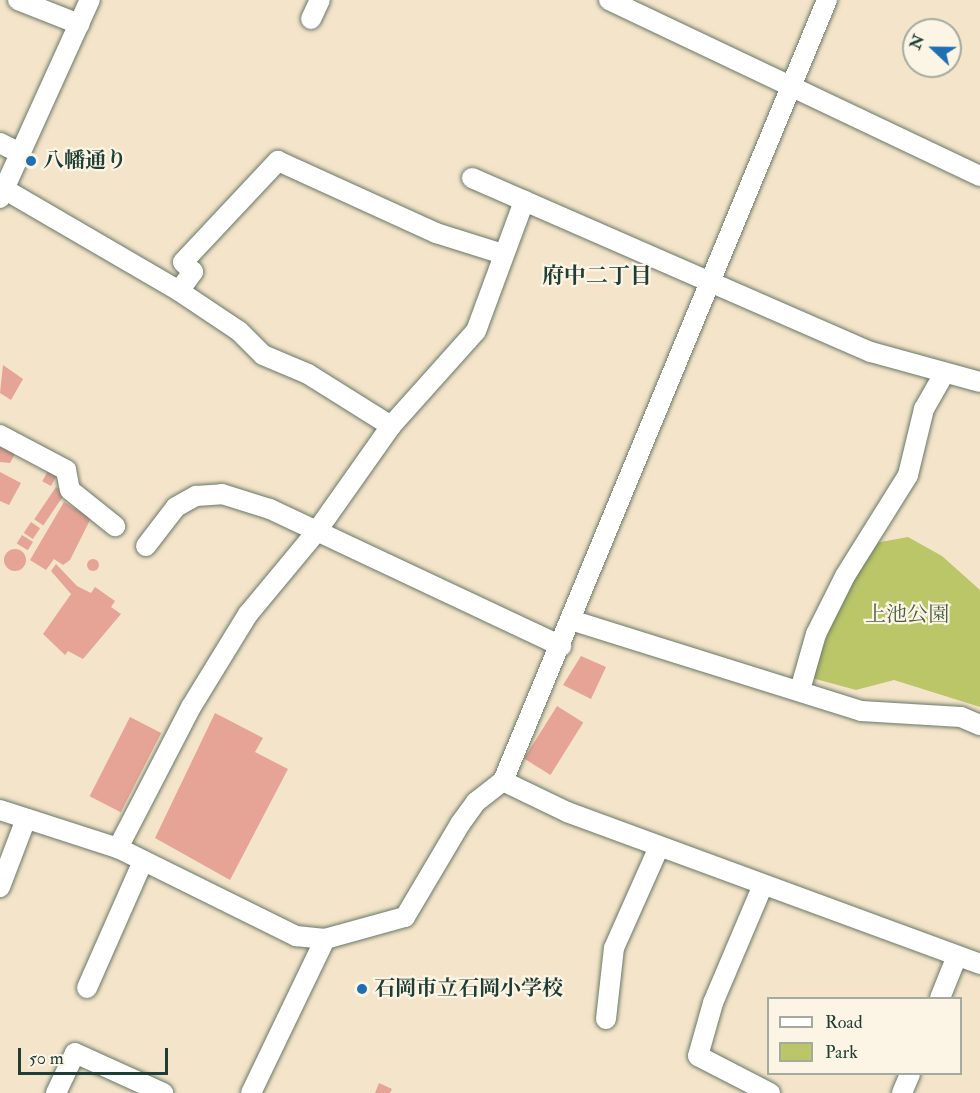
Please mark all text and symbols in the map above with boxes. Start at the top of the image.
north arrow [902,18,962,78]
text: N [905,32,929,52]
place label: 八幡通り [43,148,127,174]
marker: 八幡通り [24,154,38,168]
district label: 府中二丁目 [542,264,652,290]
park label: 上池公園 [865,602,949,628]
place label: 石岡市立石岡小学校 [374,976,563,1002]
marker: 石岡市立石岡小学校 [355,982,369,996]
legend [767,997,962,1075]
text: Road [825,1011,863,1034]
scale bar [21,1036,171,1074]
text: Park [825,1041,858,1064]
text: 50 m [29,1047,64,1070]

